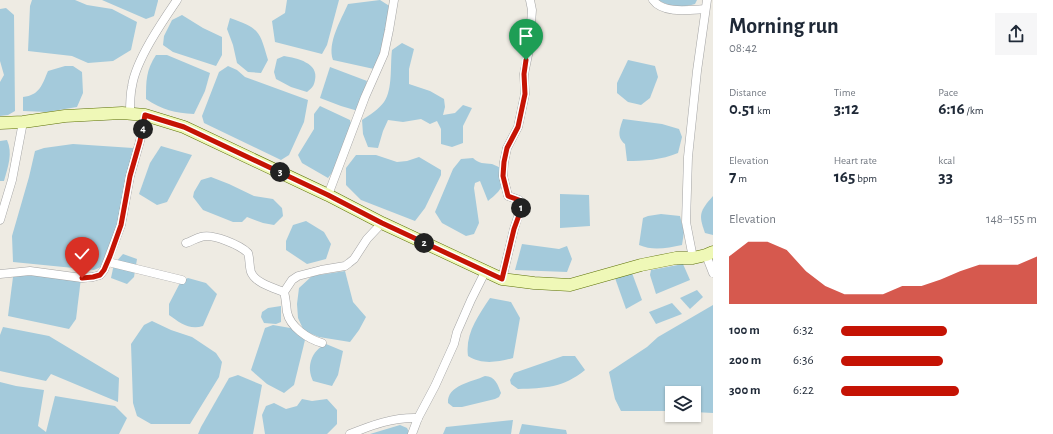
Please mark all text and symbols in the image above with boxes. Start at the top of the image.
button: share [995,13,1037,55]
text: Morning run [729,15,839,37]
pin [509,19,543,60]
icon: arrive [515,25,537,47]
text: 08:42 [729,42,757,55]
text: Distance [729,87,766,98]
text: Time [834,87,856,98]
text: Pace [938,87,958,98]
text: 0.51 [729,100,755,117]
text: 3:12 [834,100,859,117]
text: 6:16 [938,100,965,117]
text: km [755,105,771,116]
text: /km [965,105,984,116]
pin: 4 [133,119,153,139]
text: 4 [140,123,146,134]
text: Elevation [729,155,769,166]
text: Heart rate [834,155,877,166]
text: kcal [938,155,955,166]
pin: 3 [270,162,290,182]
text: 3 [278,166,282,177]
text: 7 [729,168,736,185]
text: 165 [834,168,855,185]
text: 33 [938,168,953,185]
text: m [736,173,747,184]
text: bpm [855,173,877,184]
pin: 1 [511,198,531,218]
text: 1 [519,202,523,213]
text: Elevation [729,213,776,226]
text: 148–155 m [986,213,1037,226]
pin: 2 [414,233,434,253]
pin [65,237,99,278]
text: 2 [421,237,427,248]
icon: check [71,243,93,265]
text: 100 m [729,324,760,337]
text: 6:32 [793,324,813,337]
text: 200 m [729,354,761,367]
text: 6:36 [793,354,814,367]
text: 300 m [729,384,761,397]
text: 6:22 [793,384,814,397]
map controls [665,386,701,422]
button: layers [665,386,701,422]

